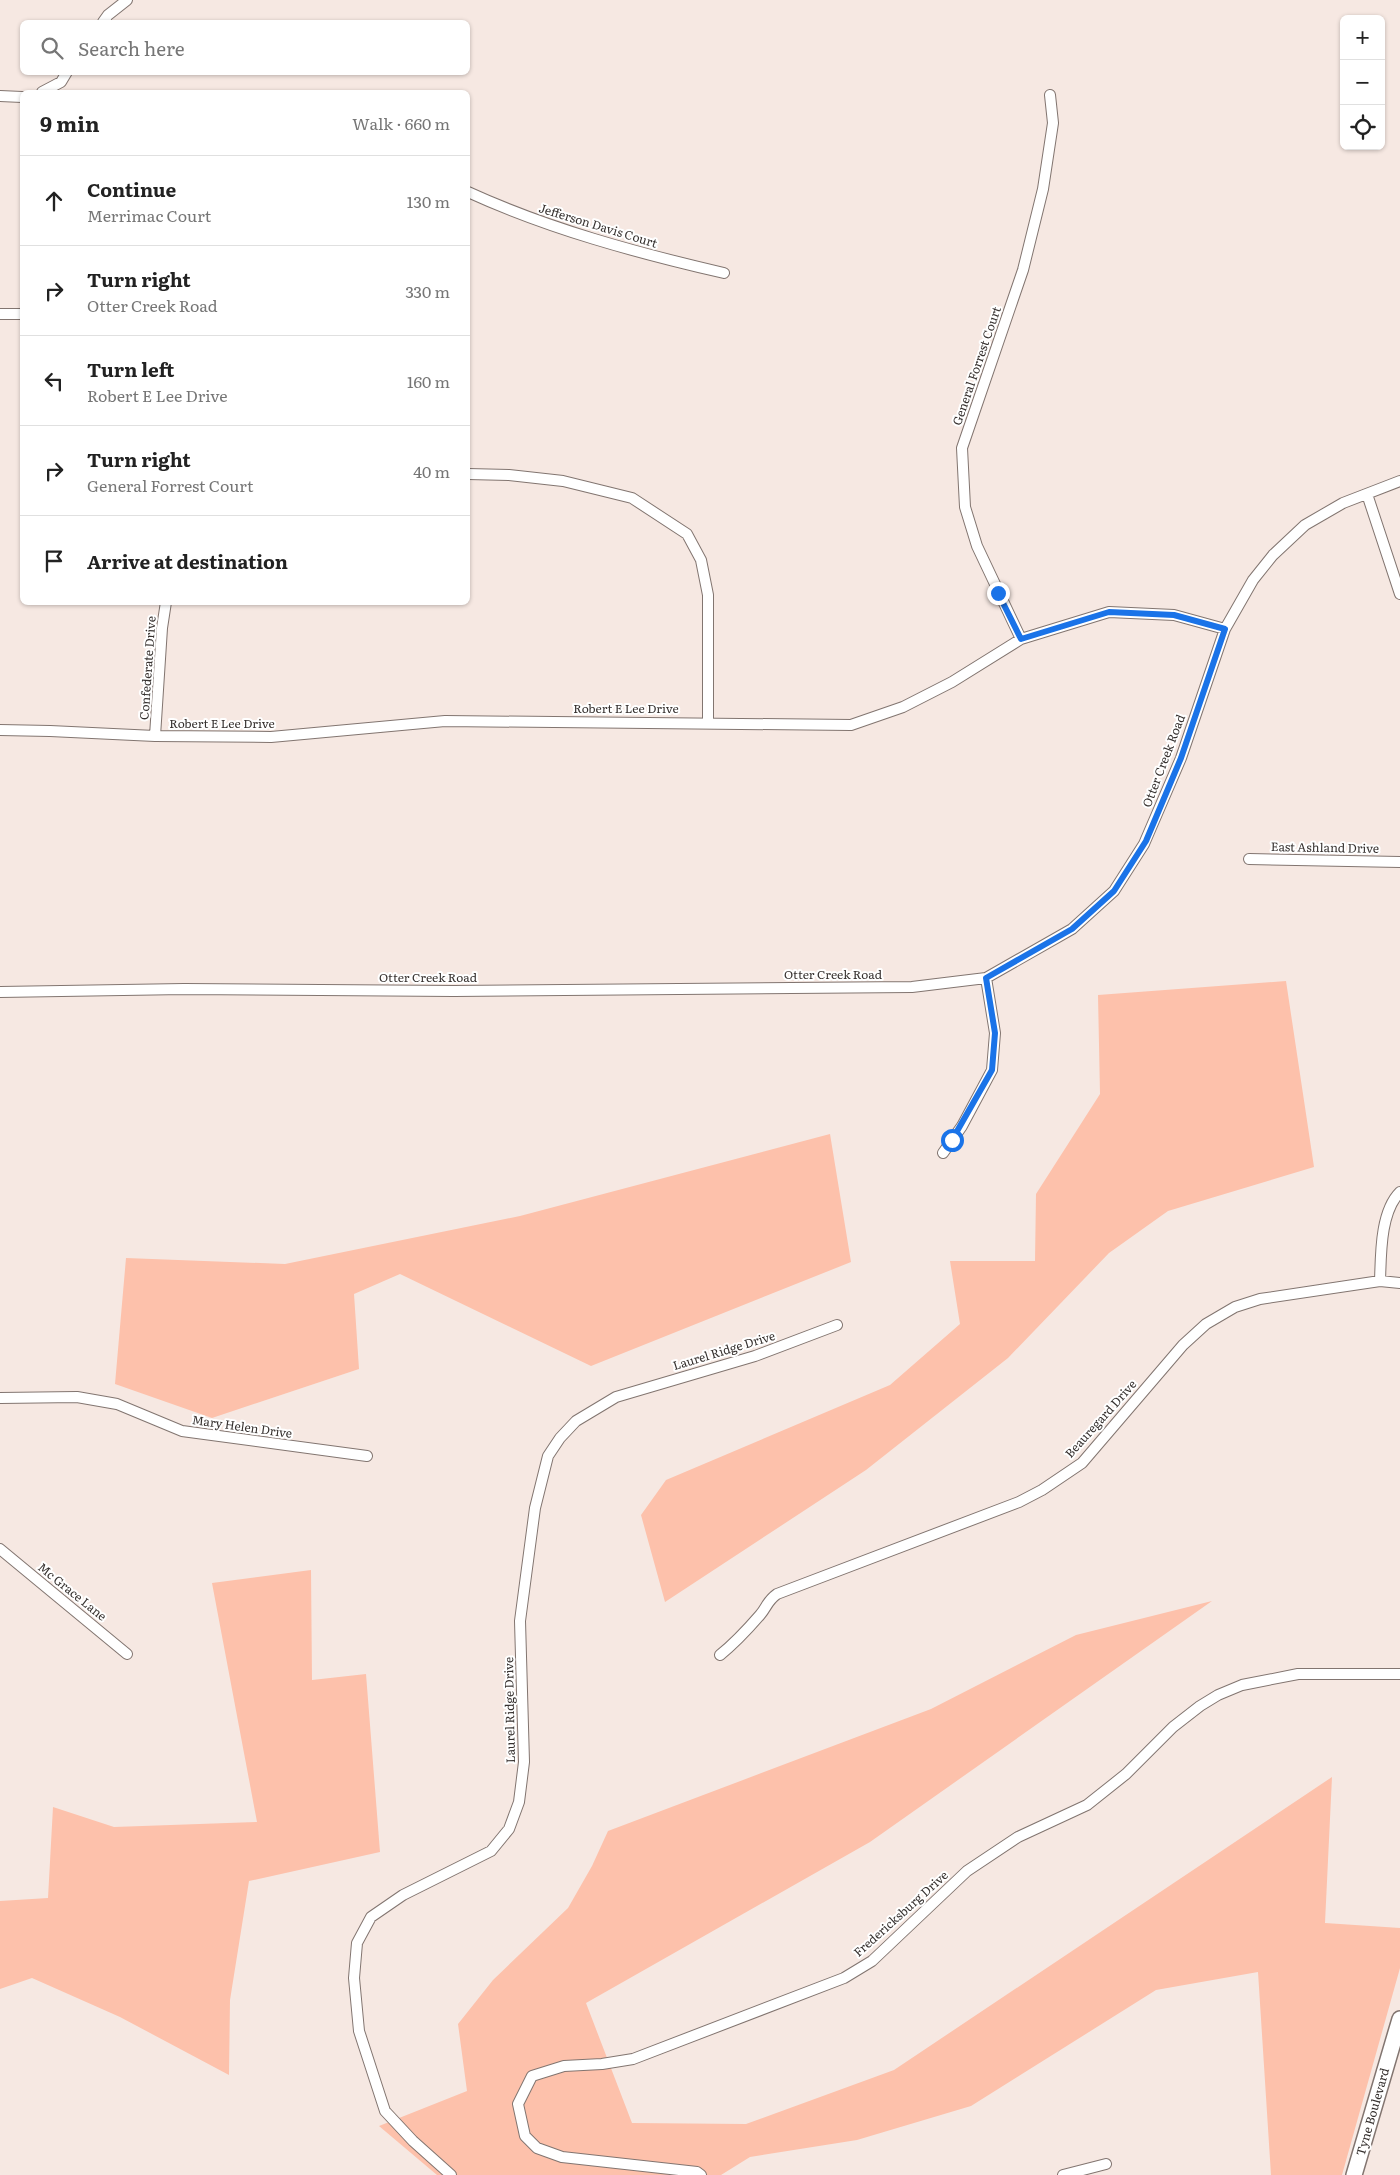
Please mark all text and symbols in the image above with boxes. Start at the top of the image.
map controls [1340,15,1385,150]
button: + [1340,15,1385,60]
search box [20,20,470,75]
icon: search [38,34,66,62]
text: Search here [78,34,185,62]
button: − [1340,60,1385,105]
button: locate [1340,105,1385,150]
text: 9 min [40,107,100,138]
text: Walk · 660 m [352,111,450,135]
text: Continue [87,175,176,203]
icon: ahead [40,187,68,215]
text: 130 m [407,189,450,213]
street label: Jefferson Davis Court [537,198,660,252]
text: Merrimac Court [87,203,211,227]
text: Turn right [87,265,191,293]
icon: right [40,277,68,305]
text: 330 m [405,279,450,303]
text: Otter Creek Road [87,293,218,317]
street label: General Forrest Court [947,304,1005,428]
text: Turn left [87,355,174,383]
icon: left [40,367,68,395]
text: 160 m [407,369,450,393]
text: Robert E Lee Drive [87,383,228,407]
text: Turn right [87,445,191,473]
icon: right [40,457,68,485]
text: 40 m [413,459,450,483]
text: General Forrest Court [87,473,253,497]
icon: arrive [40,547,68,575]
text: Arrive at destination [87,547,288,575]
route end [987,582,1010,605]
street label: Confederate Drive [134,615,160,720]
street label: Robert E Lee Drive [573,699,679,717]
street label: Otter Creek Road [1137,711,1189,810]
street label: Robert E Lee Drive [169,714,275,732]
street label: East Ashland Drive [1271,837,1379,857]
street label: Otter Creek Road [784,965,883,983]
street label: Otter Creek Road [379,968,478,986]
route start [941,1129,964,1152]
street label: Laurel Ridge Drive [670,1326,777,1374]
street label: Beauregard Drive [1060,1375,1140,1461]
street label: Mary Helen Drive [191,1410,293,1442]
street label: Mc Grace Lane [34,1558,111,1625]
street label: Laurel Ridge Drive [499,1657,519,1763]
street label: Fredericksburg Drive [849,1866,951,1961]
street label: Tyne Boulevard [1351,2065,1393,2158]

